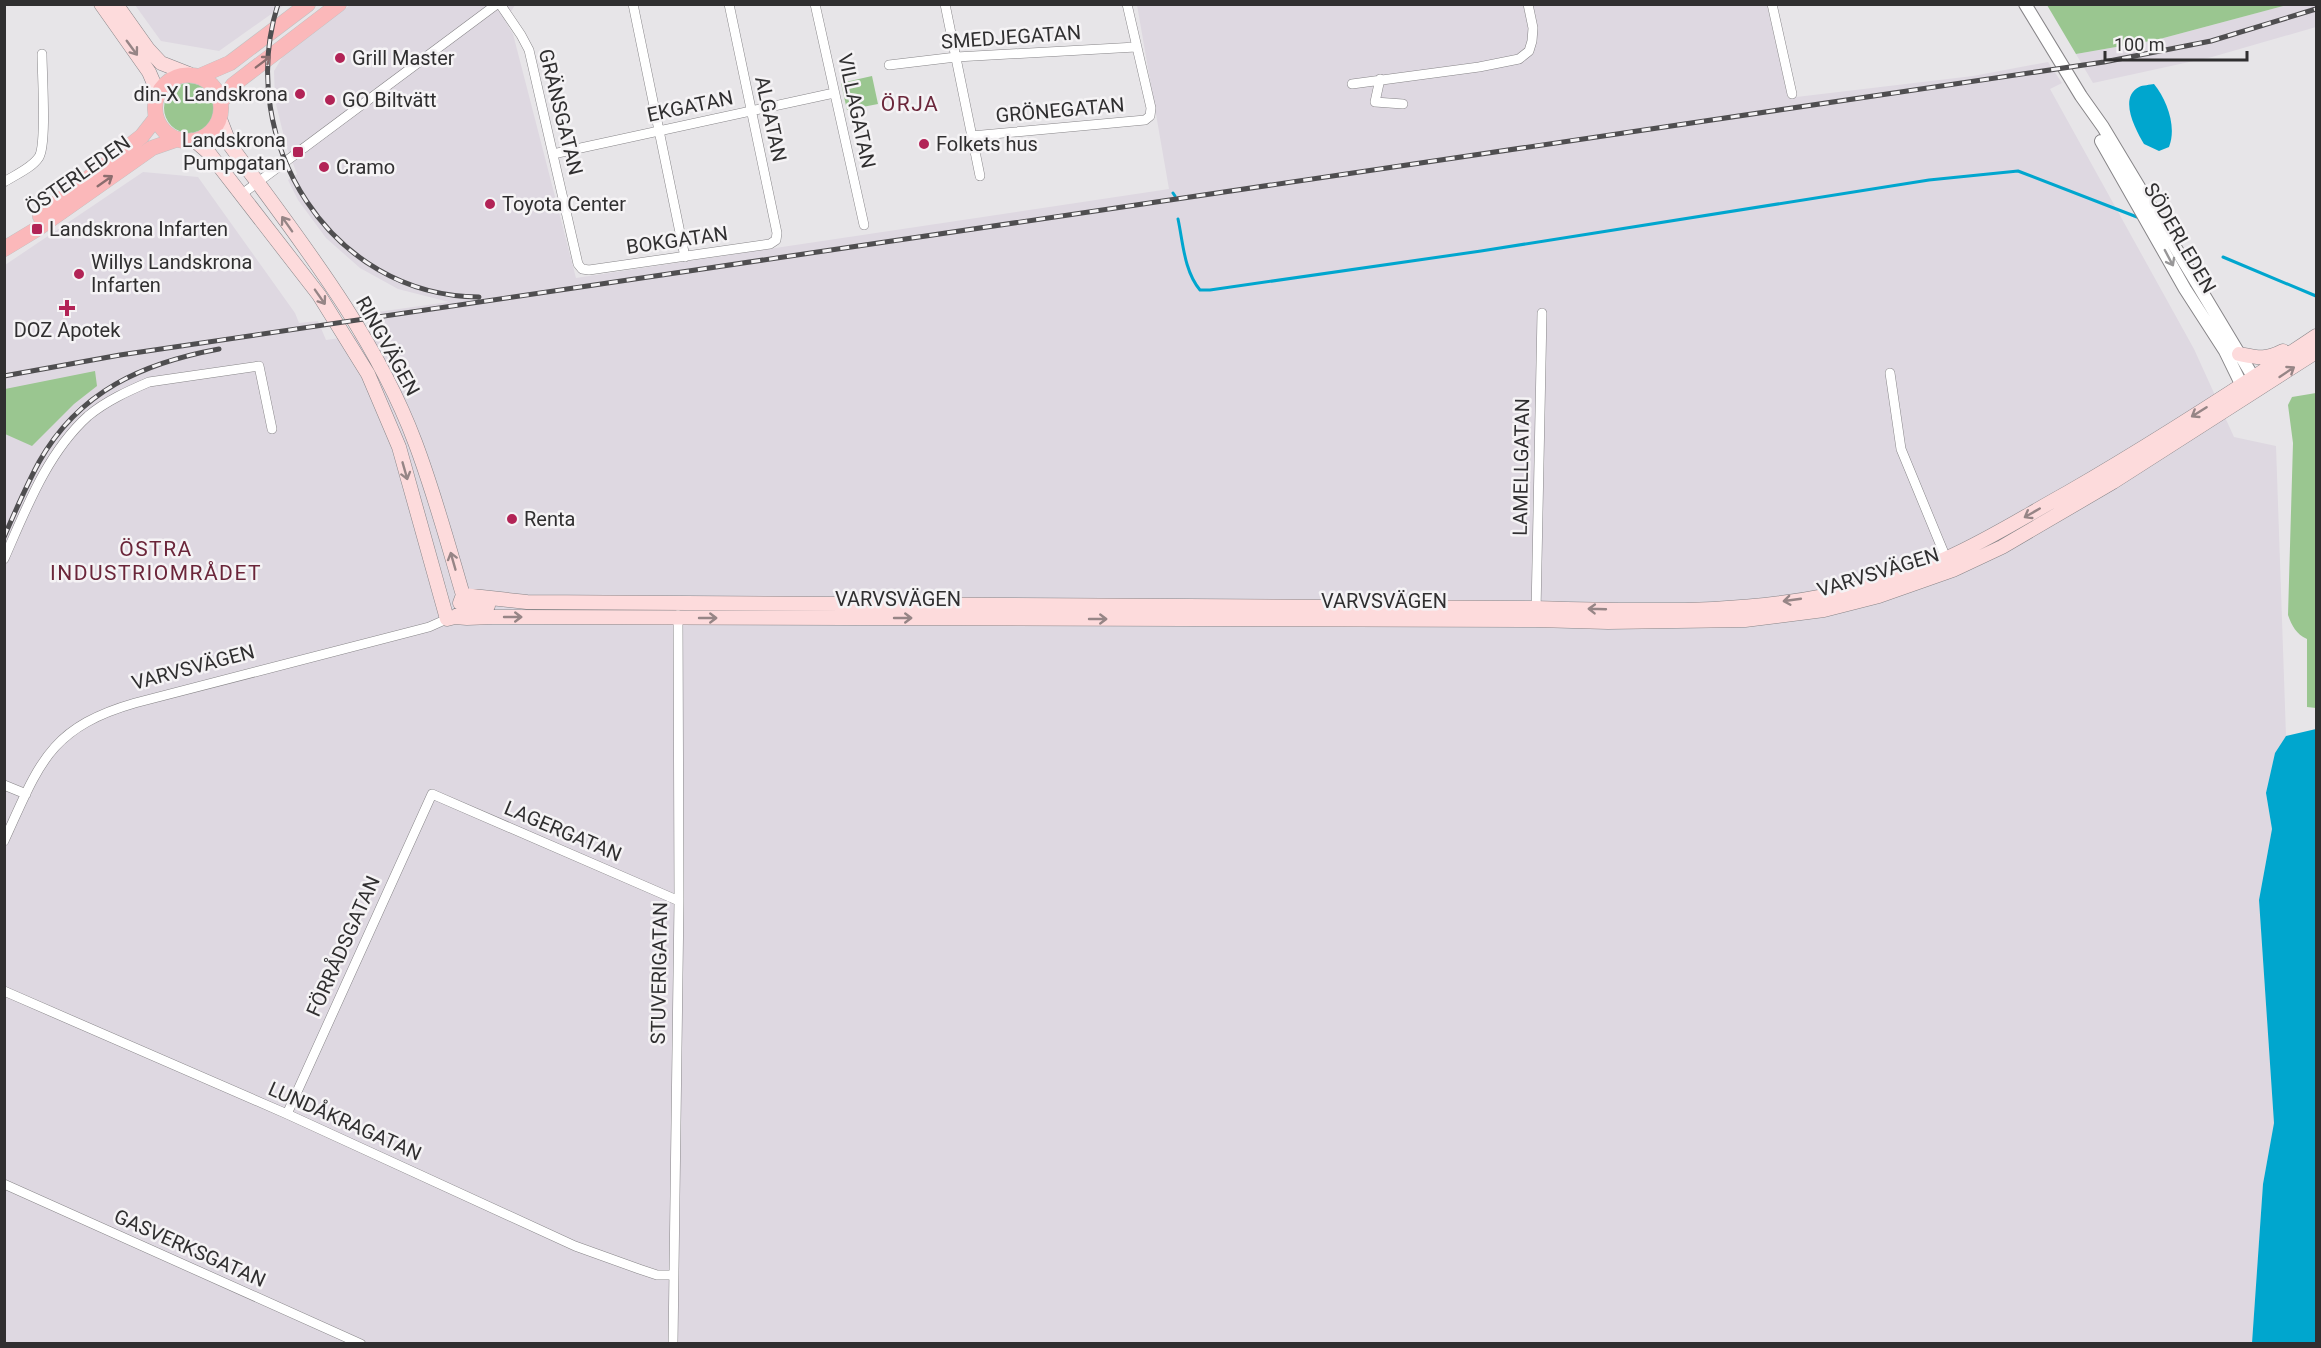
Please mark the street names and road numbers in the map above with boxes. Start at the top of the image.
street label: SMEDJEGATAN [940,20,1082,54]
street label: GRÄNSGATAN [534,46,588,178]
street label: VILLAGATAN [833,51,881,171]
street label: ALGATAN [750,74,792,164]
street label: EKGATAN [645,85,735,127]
street label: GRÖNEGATAN [995,92,1125,128]
street label: ÖSTERLEDEN [21,130,135,220]
street label: SÖDERLEDEN [2139,179,2221,297]
street label: BOKGATAN [625,221,729,259]
street label: RINGVÄGEN [351,292,425,400]
street label: LAMELLGATAN [1508,398,1534,536]
street label: VARVSVÄGEN [1814,542,1942,602]
street label: VARVSVÄGEN [835,587,961,611]
street label: VARVSVÄGEN [1321,589,1447,613]
street label: VARVSVÄGEN [129,639,257,695]
street label: LAGERGATAN [501,796,625,866]
street label: FÖRRÅDSGATAN [301,872,385,1020]
street label: STUVERIGATAN [646,902,672,1044]
street label: LUNDÅKRAGATAN [265,1076,425,1166]
street label: GASVERKSGATAN [111,1204,269,1292]

